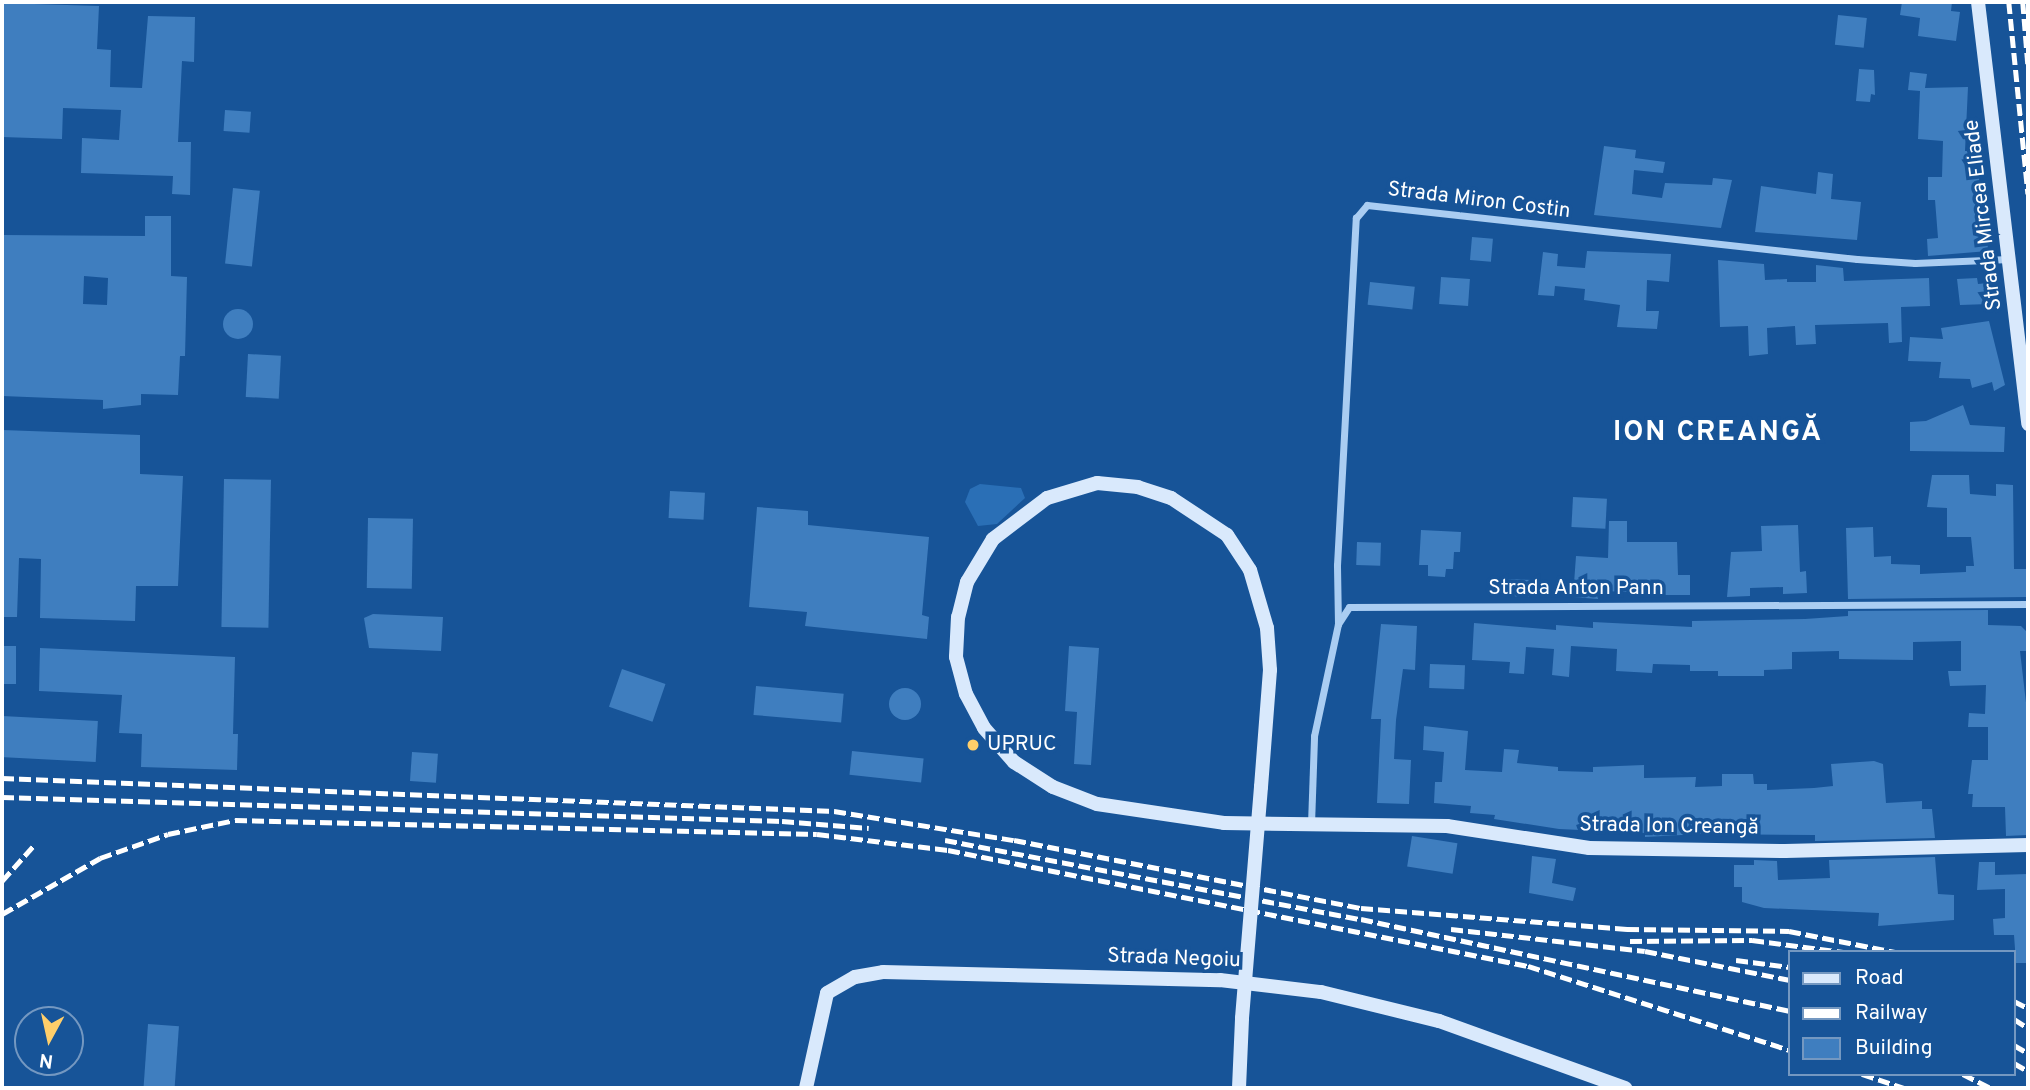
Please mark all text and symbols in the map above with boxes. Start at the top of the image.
street label: Strada Mircea Eliade [1960,118,2008,312]
street label: Strada Miron Costin [1386,177,1572,225]
district label: ION CREANGĂ [1614,416,1822,450]
street label: Strada Anton Pann [1488,576,1664,602]
place label: UPRUC [987,732,1057,758]
marker: UPRUC [965,737,981,753]
street label: Strada Ion Creangă [1579,813,1759,841]
street label: Strada Negoiu [1107,944,1241,974]
legend [1788,950,2016,1076]
text: Road [1855,965,1904,992]
text: Railway [1855,1000,1928,1027]
north arrow [14,1006,84,1076]
text: Building [1855,1035,1933,1062]
text: N [38,1047,55,1073]

